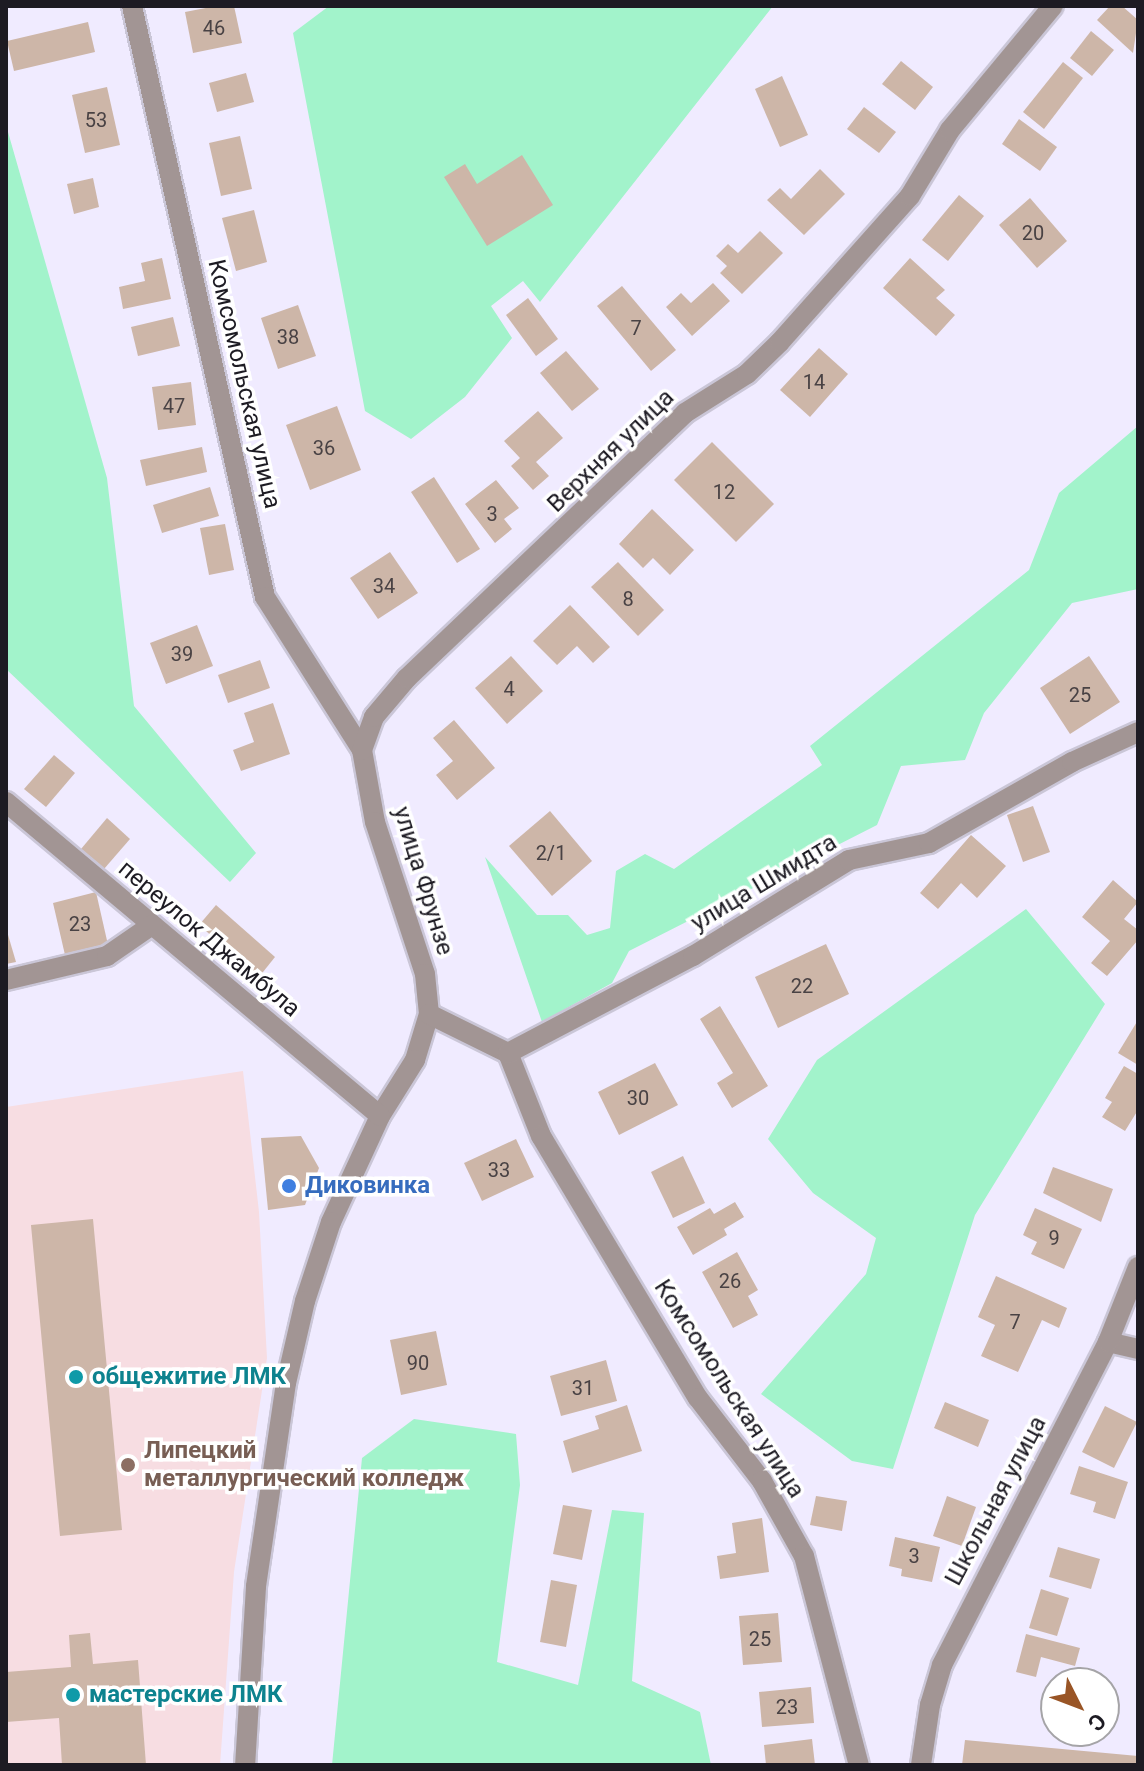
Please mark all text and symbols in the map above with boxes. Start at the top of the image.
house number: 46 [203,16,225,40]
house number: 53 [85,108,107,132]
house number: 20 [1022,221,1044,245]
street label: Комсомольская улица [201,257,287,511]
house number: 7 [630,316,642,340]
house number: 38 [277,325,299,349]
house number: 14 [803,370,825,394]
street label: Верхняя улица [542,383,680,519]
house number: 47 [163,394,185,418]
house number: 36 [313,436,335,460]
house number: 12 [713,480,735,504]
house number: 3 [486,502,498,526]
house number: 34 [373,574,395,598]
house number: 8 [622,587,634,611]
house number: 39 [171,642,193,666]
house number: 4 [503,677,515,701]
house number: 25 [1069,683,1091,707]
street label: улица Фрунзе [387,803,459,959]
street label: улица Шмидта [686,828,842,938]
house number: 2/1 [536,841,566,865]
street label: переулок Джамбула [112,855,306,1023]
house number: 23 [69,912,91,936]
house number: 22 [791,974,813,998]
house number: 30 [627,1086,649,1110]
house number: 33 [488,1158,510,1182]
place label: Диковинка [305,1172,430,1200]
marker: Диковинка [280,1177,298,1195]
house number: 9 [1048,1226,1060,1250]
house number: 26 [719,1269,741,1293]
street label: Комсомольская улица [648,1274,810,1504]
house number: 7 [1009,1310,1021,1334]
house number: 90 [407,1351,429,1375]
place label: общежитие ЛМК [92,1363,286,1391]
marker: общежитие ЛМК [67,1368,85,1386]
house number: 31 [572,1376,594,1400]
street label: Школьная улица [939,1411,1053,1591]
place label: Липецкий металлургический колледж [144,1437,464,1493]
marker: Липецкий металлургический колледж [119,1456,137,1474]
house number: 3 [908,1544,920,1568]
house number: 25 [749,1627,771,1651]
north arrow [1040,1667,1120,1747]
place label: мастерские ЛМК [89,1681,282,1709]
marker: мастерские ЛМК [64,1686,82,1704]
house number: 23 [776,1695,798,1719]
text: С [1083,1708,1111,1736]

